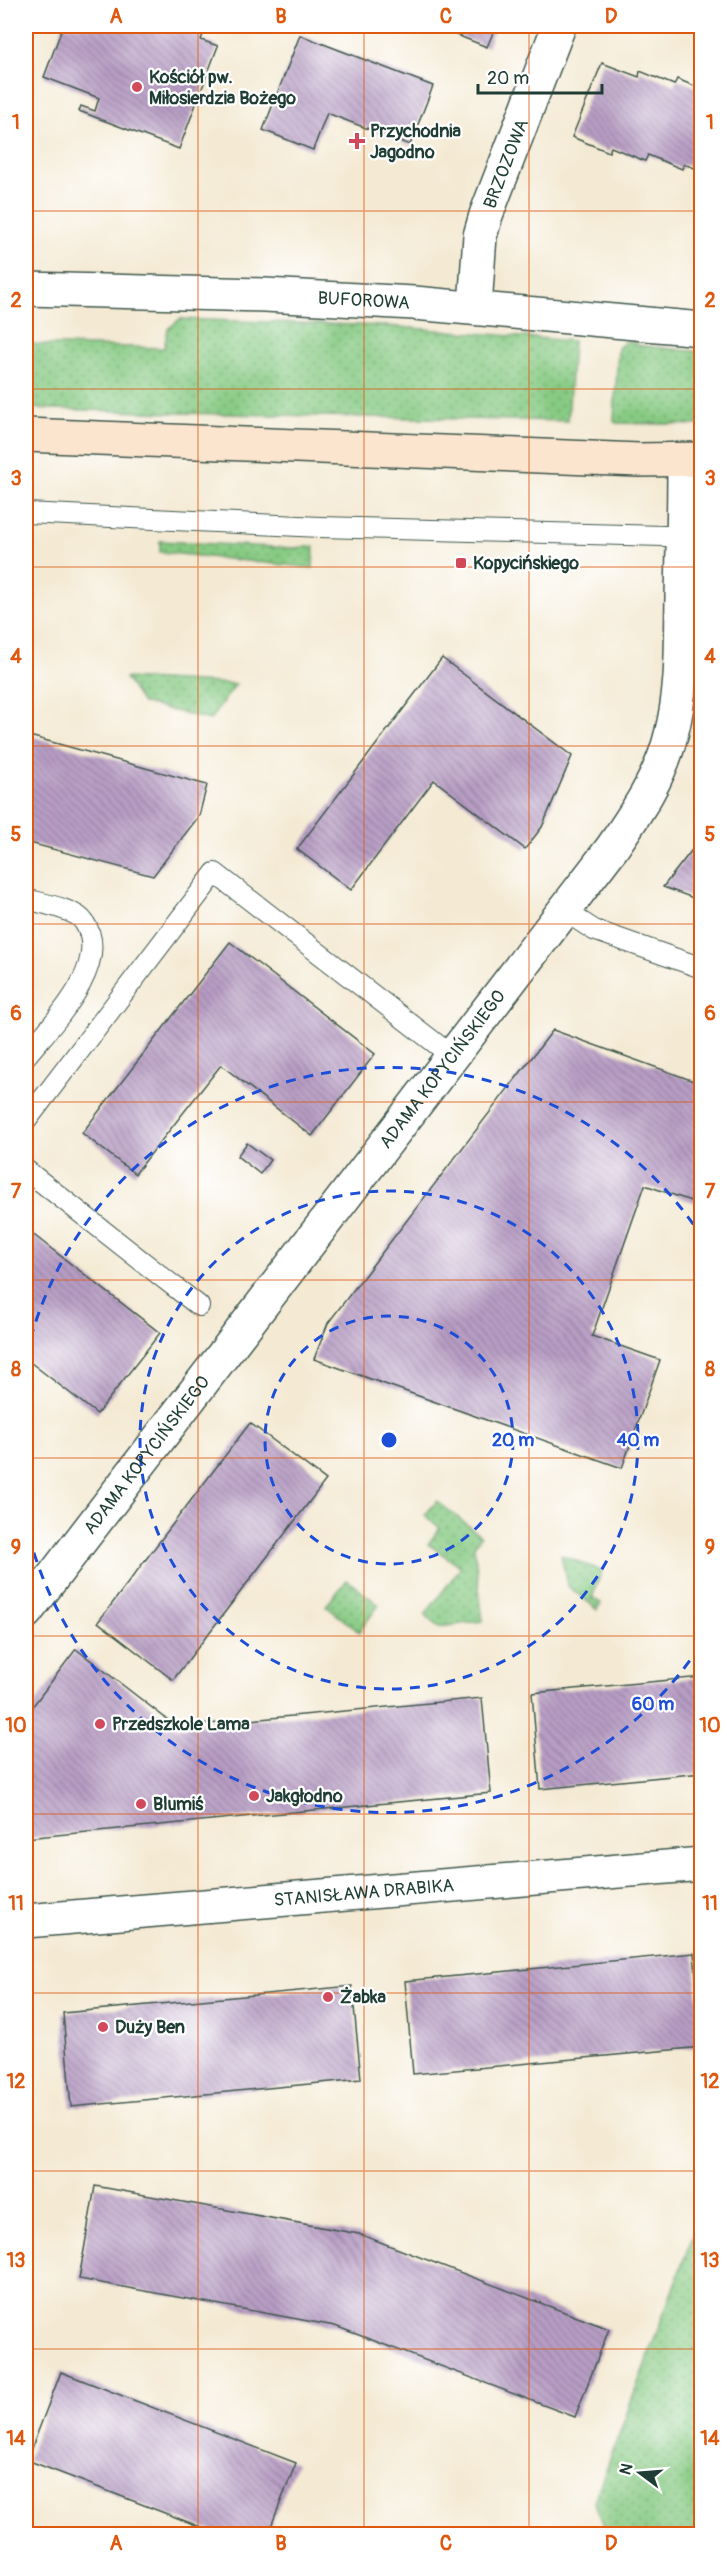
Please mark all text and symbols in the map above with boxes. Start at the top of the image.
text: A [110,4,123,29]
text: B [275,4,287,29]
text: C [440,4,452,29]
text: D [605,4,618,29]
scale bar [478,57,602,95]
place label: Kościół pw. Miłosierdzia Bożego [149,66,296,110]
text: 20 m [487,67,529,90]
marker: Kościół pw. Miłosierdzia Bożego [130,80,144,94]
text: 1 [12,110,20,135]
text: 1 [706,110,714,135]
street label: BRZOZOWA [478,115,534,212]
place label: Przychodnia Jagodno [370,120,462,164]
marker: Przychodnia Jagodno [348,132,366,150]
street label: BUFOROWA [317,286,411,314]
text: 2 [10,288,22,313]
text: 2 [704,288,716,313]
text: 3 [10,466,22,491]
text: 3 [704,466,716,491]
place label: Kopycińskiego [473,552,579,575]
marker: Kopycińskiego [454,556,468,570]
text: 4 [10,644,22,669]
text: 4 [704,644,716,669]
text: 5 [11,822,22,847]
text: 5 [705,822,716,847]
street label: ADAMA KOPYCIŃSKIEGO [374,985,510,1153]
text: 6 [10,1001,22,1026]
text: 6 [704,1001,716,1026]
text: 7 [11,1179,22,1204]
text: 7 [705,1179,716,1204]
text: 8 [11,1357,21,1382]
text: 8 [705,1357,715,1382]
street label: ADAMA KOPYCIŃSKIEGO [78,1371,215,1539]
text: 20 m [492,1429,534,1452]
text: 40 m [617,1429,659,1452]
centre of rings [379,1430,399,1450]
text: 9 [11,1535,21,1560]
text: 9 [705,1535,715,1560]
text: 60 m [632,1693,674,1716]
text: 10 [5,1713,27,1738]
place label: Przedszkole Lama [112,1713,250,1736]
text: 10 [699,1713,721,1738]
marker: Przedszkole Lama [93,1717,107,1731]
place label: Jakgłodno [266,1785,343,1808]
marker: Jakgłodno [247,1789,261,1803]
place label: Blumiś [153,1793,204,1816]
marker: Blumiś [134,1797,148,1811]
street label: STANISŁAWA DRABIKA [273,1873,455,1912]
text: 11 [8,1891,24,1916]
text: 11 [702,1891,718,1916]
place label: Żabka [340,1986,387,2009]
marker: Żabka [321,1990,335,2004]
place label: Duży Ben [115,2016,185,2039]
marker: Duży Ben [96,2020,110,2034]
text: 12 [7,2069,26,2094]
text: 12 [701,2069,720,2094]
text: 13 [7,2248,25,2273]
text: 13 [701,2248,719,2273]
text: 14 [6,2426,26,2451]
text: 14 [700,2426,720,2451]
north arrow [610,2443,670,2503]
text: N [615,2461,638,2477]
text: A [110,2531,123,2556]
text: B [275,2531,287,2556]
text: C [440,2531,452,2556]
text: D [605,2531,618,2556]

